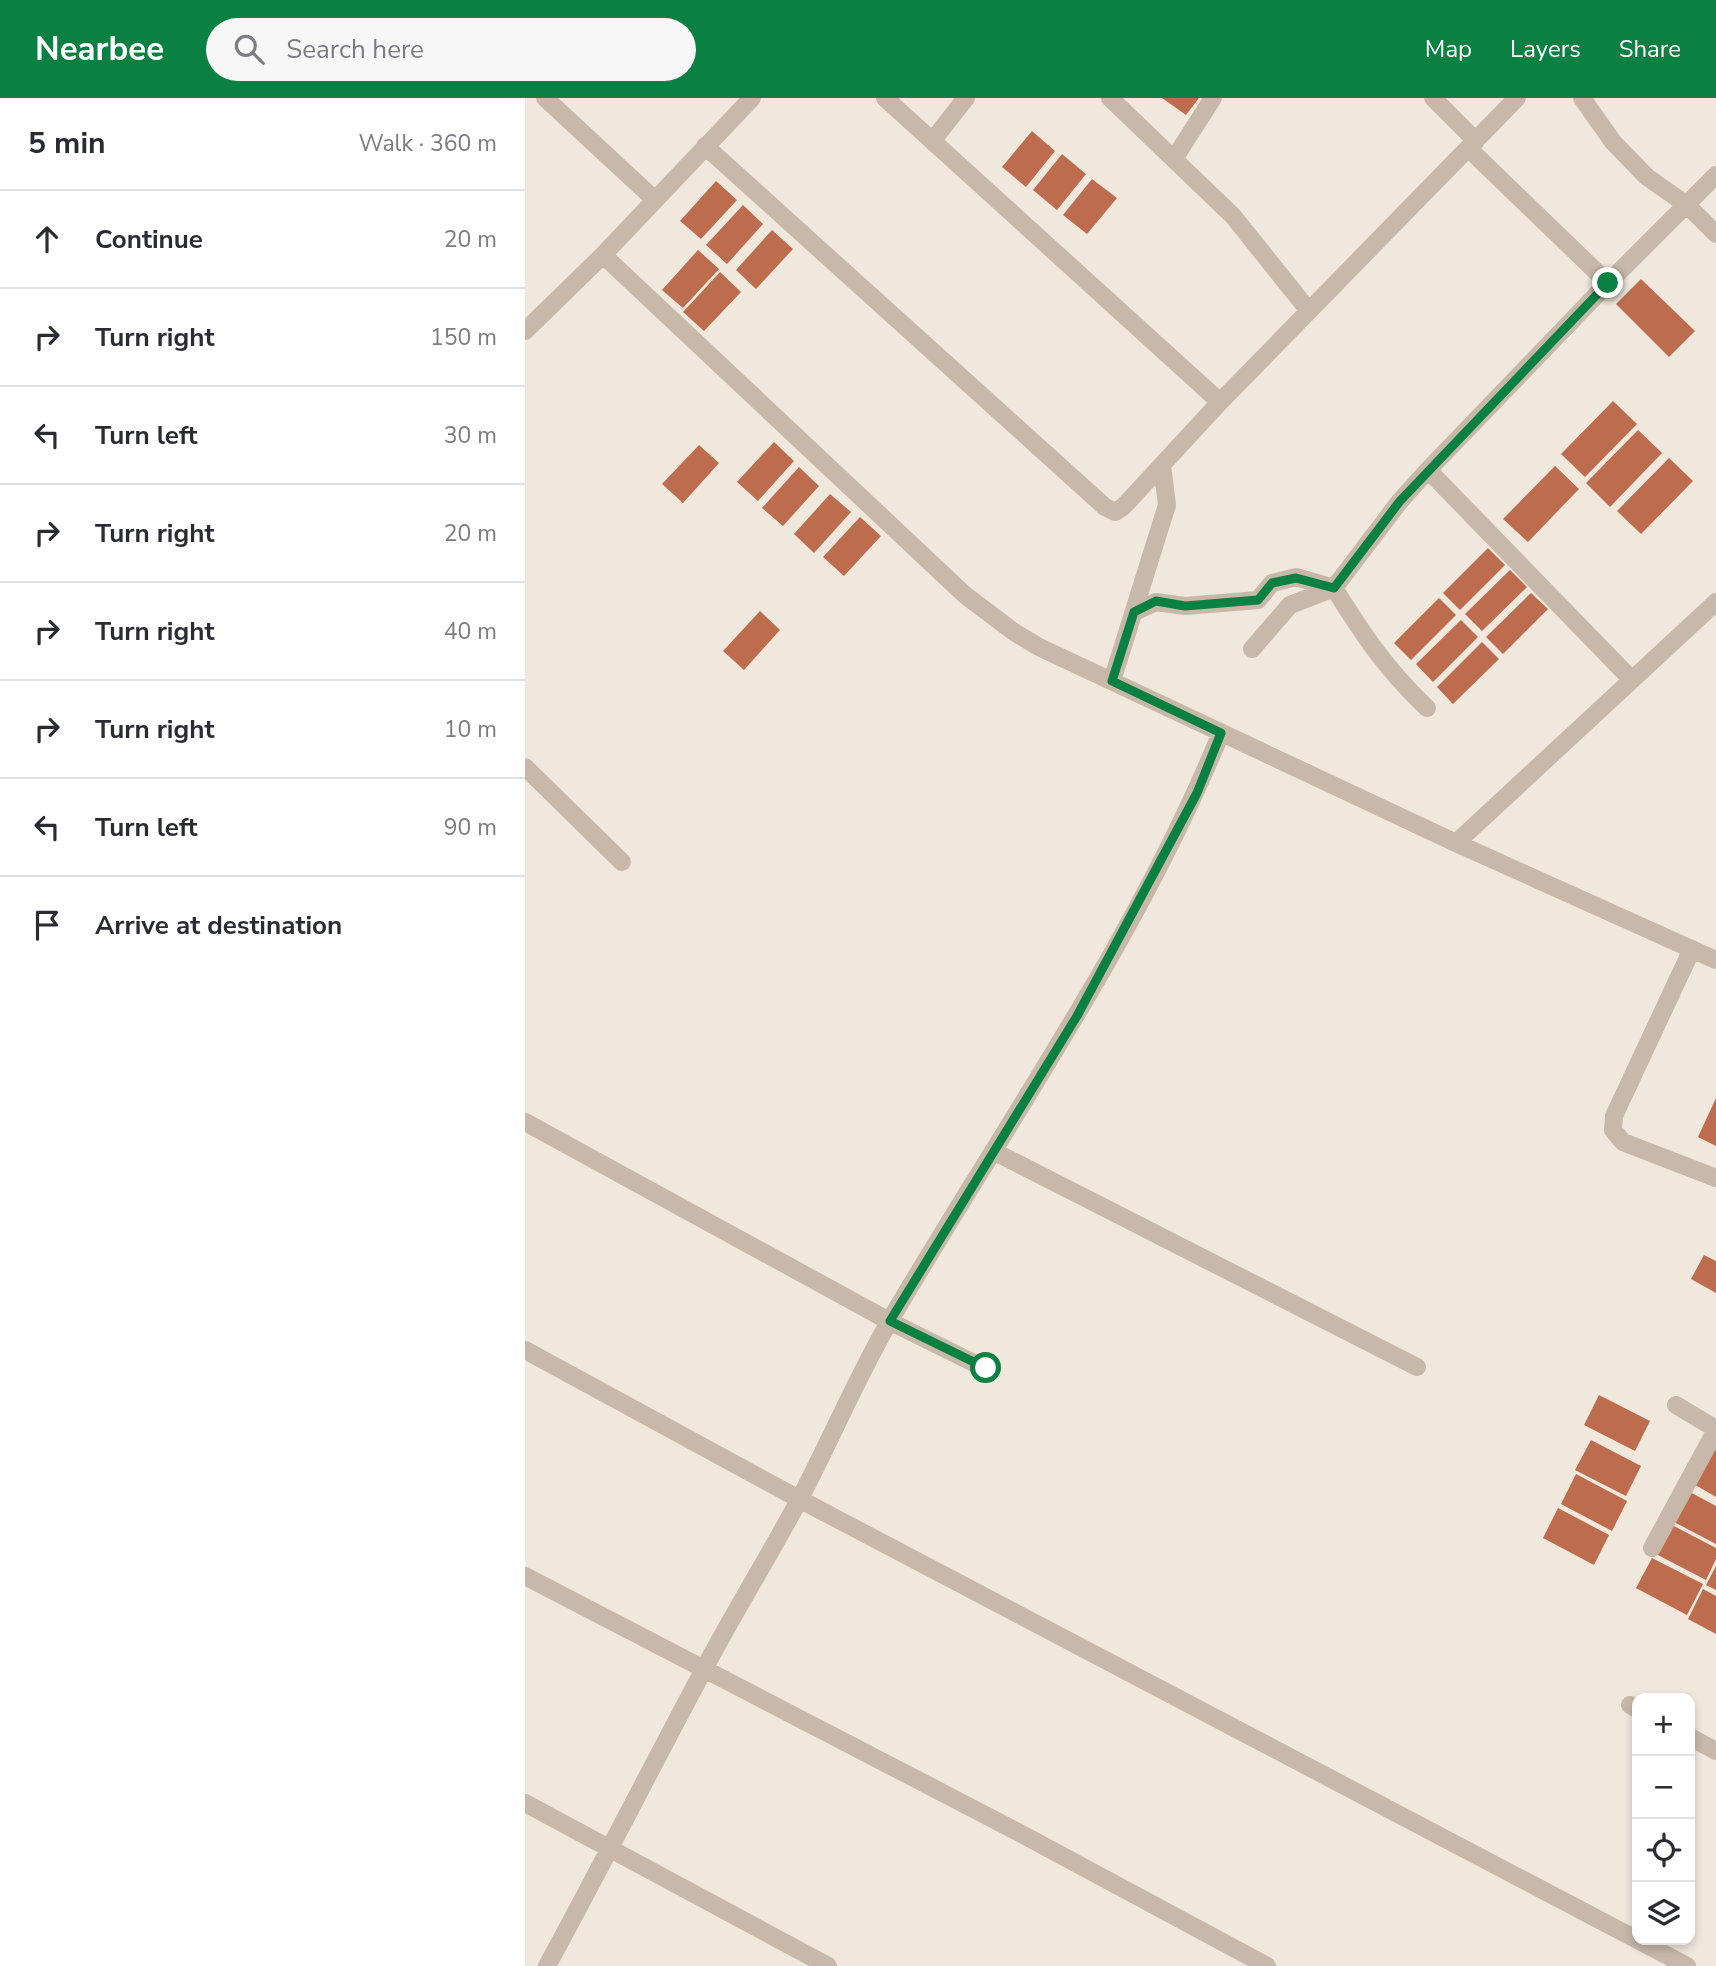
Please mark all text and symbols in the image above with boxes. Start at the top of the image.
search box [206,18,696,81]
text: Nearbee [35,27,164,72]
icon: search [230,30,268,68]
text: Search here [286,32,424,67]
text: Map [1425,33,1472,65]
text: Layers [1510,33,1581,65]
text: Share [1619,33,1681,65]
text: 5 min [28,123,106,164]
text: Walk · 360 m [358,128,497,159]
icon: ahead [28,220,66,258]
text: Continue [95,222,203,257]
text: 20 m [444,224,497,255]
route end [1592,267,1623,298]
icon: right [28,318,66,356]
text: Turn right [95,320,214,355]
text: 150 m [430,322,497,353]
icon: left [28,416,66,454]
text: Turn left [95,418,198,453]
text: 30 m [444,420,497,451]
icon: right [28,514,66,552]
text: Turn right [95,516,214,551]
text: 20 m [444,518,497,549]
icon: right [28,612,66,650]
text: Turn right [95,614,214,649]
text: 40 m [444,616,497,647]
icon: right [28,710,66,748]
text: Turn right [95,712,214,747]
text: 10 m [444,714,497,745]
icon: left [28,808,66,846]
text: Turn left [95,810,198,845]
text: 90 m [444,812,497,843]
icon: arrive [28,906,66,944]
text: Arrive at destination [95,908,342,943]
route start [970,1352,1001,1383]
map controls [1632,1693,1695,1945]
button: + [1632,1693,1695,1756]
button: − [1632,1756,1695,1819]
button: locate [1632,1819,1695,1882]
button: layers [1632,1882,1695,1945]

